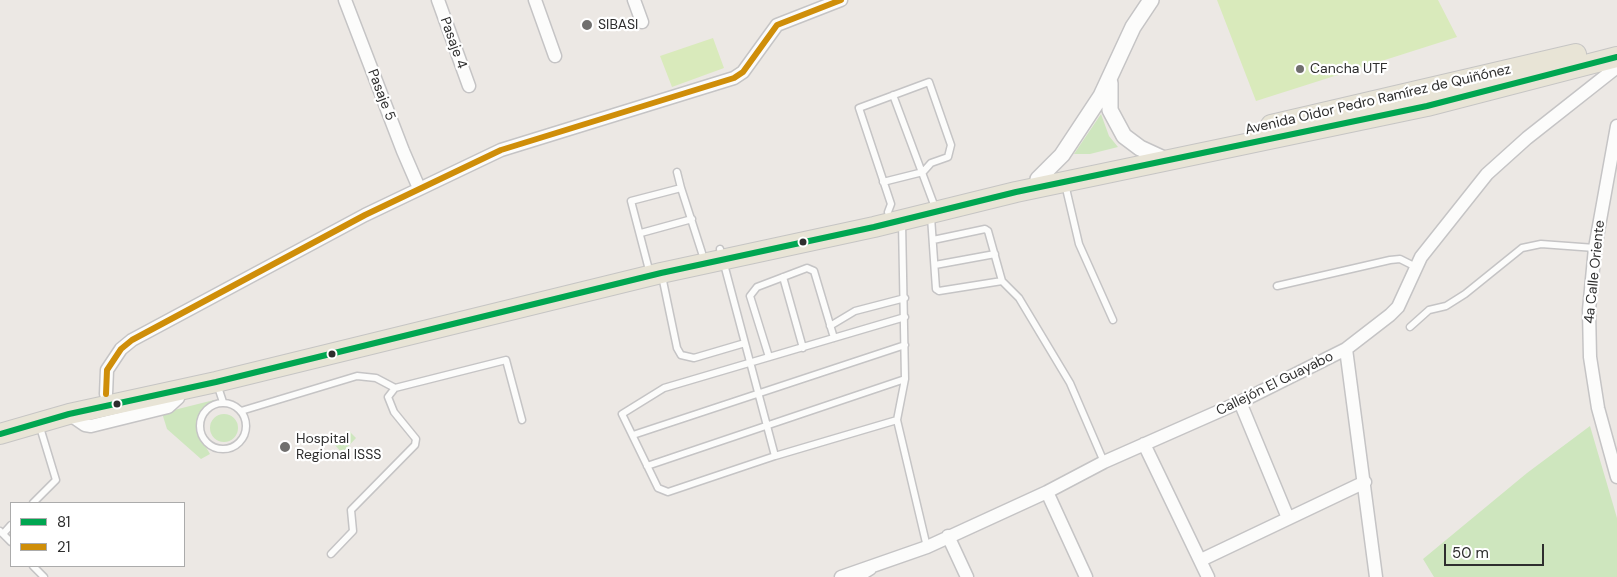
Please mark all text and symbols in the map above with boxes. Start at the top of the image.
street label: Pasaje 4 [436,15,470,71]
place label: SIBASI [598,17,638,33]
marker: SIBASI [580,18,594,32]
street label: Avenida Oidor Pedro Ramírez de Quiñónez [1243,61,1513,139]
place label: Cancha UTF [1310,61,1388,77]
marker: Cancha UTF [1294,63,1306,75]
street label: Pasaje 5 [364,67,398,123]
street label: 4a Calle Oriente [1581,219,1609,325]
unlabelled marker [798,237,808,247]
street label: Callejón El Guayabo [1214,348,1336,420]
unlabelled marker [327,349,337,359]
unlabelled marker [112,399,122,409]
place label: Hospital Regional ISSS [296,431,381,464]
marker: Hospital Regional ISSS [278,440,292,454]
legend [10,502,185,567]
text: 81 [57,512,71,532]
scale bar [1447,534,1547,566]
text: 21 [57,537,70,557]
text: 50 m [1452,543,1489,563]

